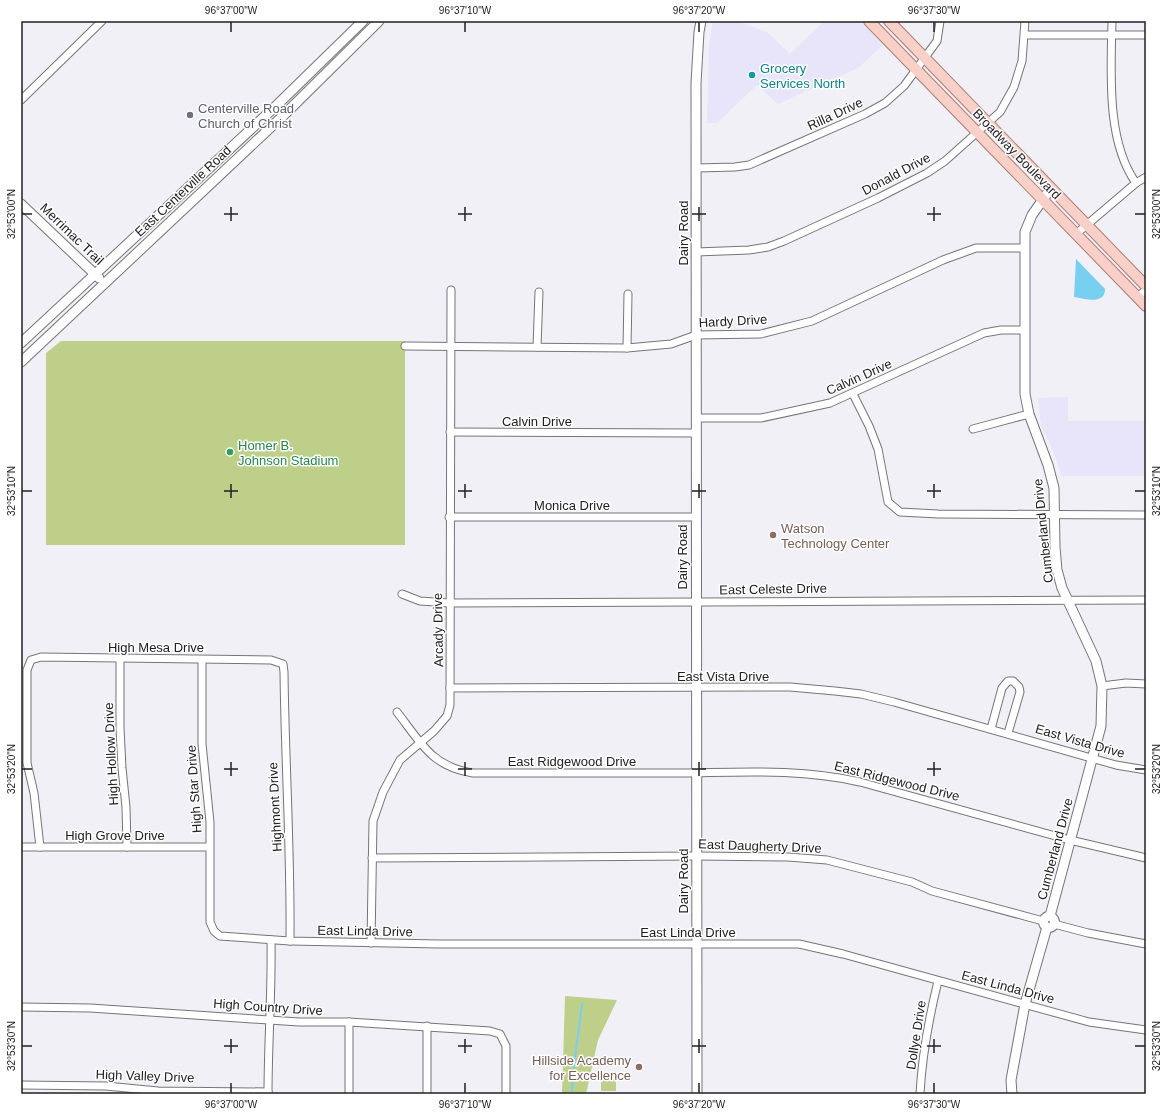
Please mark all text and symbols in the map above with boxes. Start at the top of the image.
text: 96°37'00"W [205,5,258,16]
text: 96°37'10"W [439,5,492,16]
text: 96°37'20"W [673,5,726,16]
text: 96°37'30"W [908,5,961,16]
place label: Grocery Services North [760,61,845,91]
marker: Grocery Services North [747,70,757,80]
street label: Rilla Drive [805,95,865,133]
place label: Centerville Road Church of Christ [198,101,294,131]
street label: Broadway Boulevard [970,106,1064,202]
marker: Centerville Road Church of Christ [185,110,195,120]
street label: East Centerville Road [132,143,234,239]
street label: Donald Drive [859,150,933,198]
text: 32°53'00"N [6,189,17,239]
text: 32°53'00"N [1151,189,1162,239]
street label: Merrimac Trail [37,200,107,268]
street label: Dairy Road [676,200,691,266]
street label: Hardy Drive [698,312,768,330]
street label: Calvin Drive [824,356,894,398]
street label: Calvin Drive [502,414,572,429]
place label: Homer B. Johnson Stadium [238,438,338,468]
marker: Homer B. Johnson Stadium [225,447,235,457]
text: 32°53'10"N [6,466,17,516]
text: 32°53'10"N [1151,466,1162,516]
street label: Cumberland Drive [1030,478,1056,584]
street label: Monica Drive [534,498,610,513]
place label: Watson Technology Center [781,521,890,551]
street label: Dairy Road [675,524,690,590]
marker: Watson Technology Center [768,530,778,540]
street label: East Celeste Drive [719,581,827,597]
street label: Arcady Drive [430,593,446,667]
street label: High Mesa Drive [108,640,204,655]
street label: East Vista Drive [677,669,769,684]
street label: High Hollow Drive [101,702,121,806]
street label: East Vista Drive [1034,721,1126,761]
text: 32°53'20"N [6,744,17,794]
text: 32°53'20"N [1151,744,1162,794]
street label: High Star Drive [183,745,205,833]
street label: East Ridgewood Drive [508,754,636,769]
street label: East Ridgewood Drive [833,758,961,804]
street label: Highmont Drive [265,762,285,852]
street label: Cumberland Drive [1034,796,1076,902]
street label: High Grove Drive [65,828,165,843]
street label: East Daugherty Drive [698,836,822,856]
street label: Dairy Road [676,848,691,914]
street label: East Linda Drive [317,923,413,939]
street label: East Linda Drive [640,925,736,940]
street label: East Linda Drive [960,967,1056,1007]
street label: High Country Drive [213,996,323,1018]
street label: Dollye Drive [903,999,929,1071]
text: 32°53'30"N [6,1021,17,1071]
text: 32°53'30"N [1151,1021,1162,1071]
place label: Hillside Academy for Excellence [532,1053,631,1083]
marker: Hillside Academy for Excellence [634,1062,644,1072]
street label: High Valley Drive [95,1067,195,1085]
text: 96°37'00"W [205,1099,258,1110]
text: 96°37'10"W [439,1099,492,1110]
text: 96°37'20"W [673,1099,726,1110]
text: 96°37'30"W [908,1099,961,1110]

